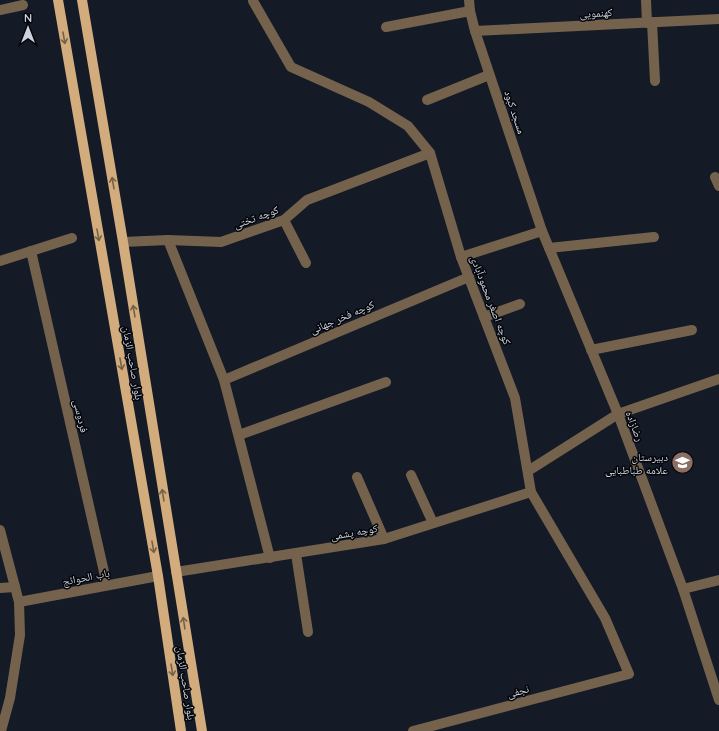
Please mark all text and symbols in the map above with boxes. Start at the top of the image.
street label: کهنمویی [579,5,613,21]
north arrow [8,8,48,48]
text: N [24,11,32,25]
one-way arrow [60,32,68,45]
street label: مسجد کبود [501,88,529,136]
one-way arrow [109,177,117,190]
street label: کوچه تختی [231,202,281,232]
one-way arrow [95,229,103,242]
street label: کوچه اصغر محمودآبادی [468,253,515,347]
street label: کوچه فخر جهانی [308,297,377,337]
one-way arrow [130,305,138,318]
street label: بلوار صاحب الزمان [120,325,146,401]
one-way arrow [117,357,125,370]
street label: فردوسی [70,398,92,434]
street label: رضازاده [623,409,647,443]
place label: دبیرستان علامه طباطبایی [605,450,668,477]
school or university icon: دبیرستان علامه طباطبایی [670,450,696,476]
one-way arrow [159,489,167,502]
street label: کوچه پشمی [329,521,379,543]
one-way arrow [149,540,157,553]
street label: باب الحوائج [61,566,111,588]
one-way arrow [180,617,188,630]
street label: بلوار صاحب الزمان [173,645,199,721]
one-way arrow [168,663,176,676]
street label: نجفی [505,681,531,701]

